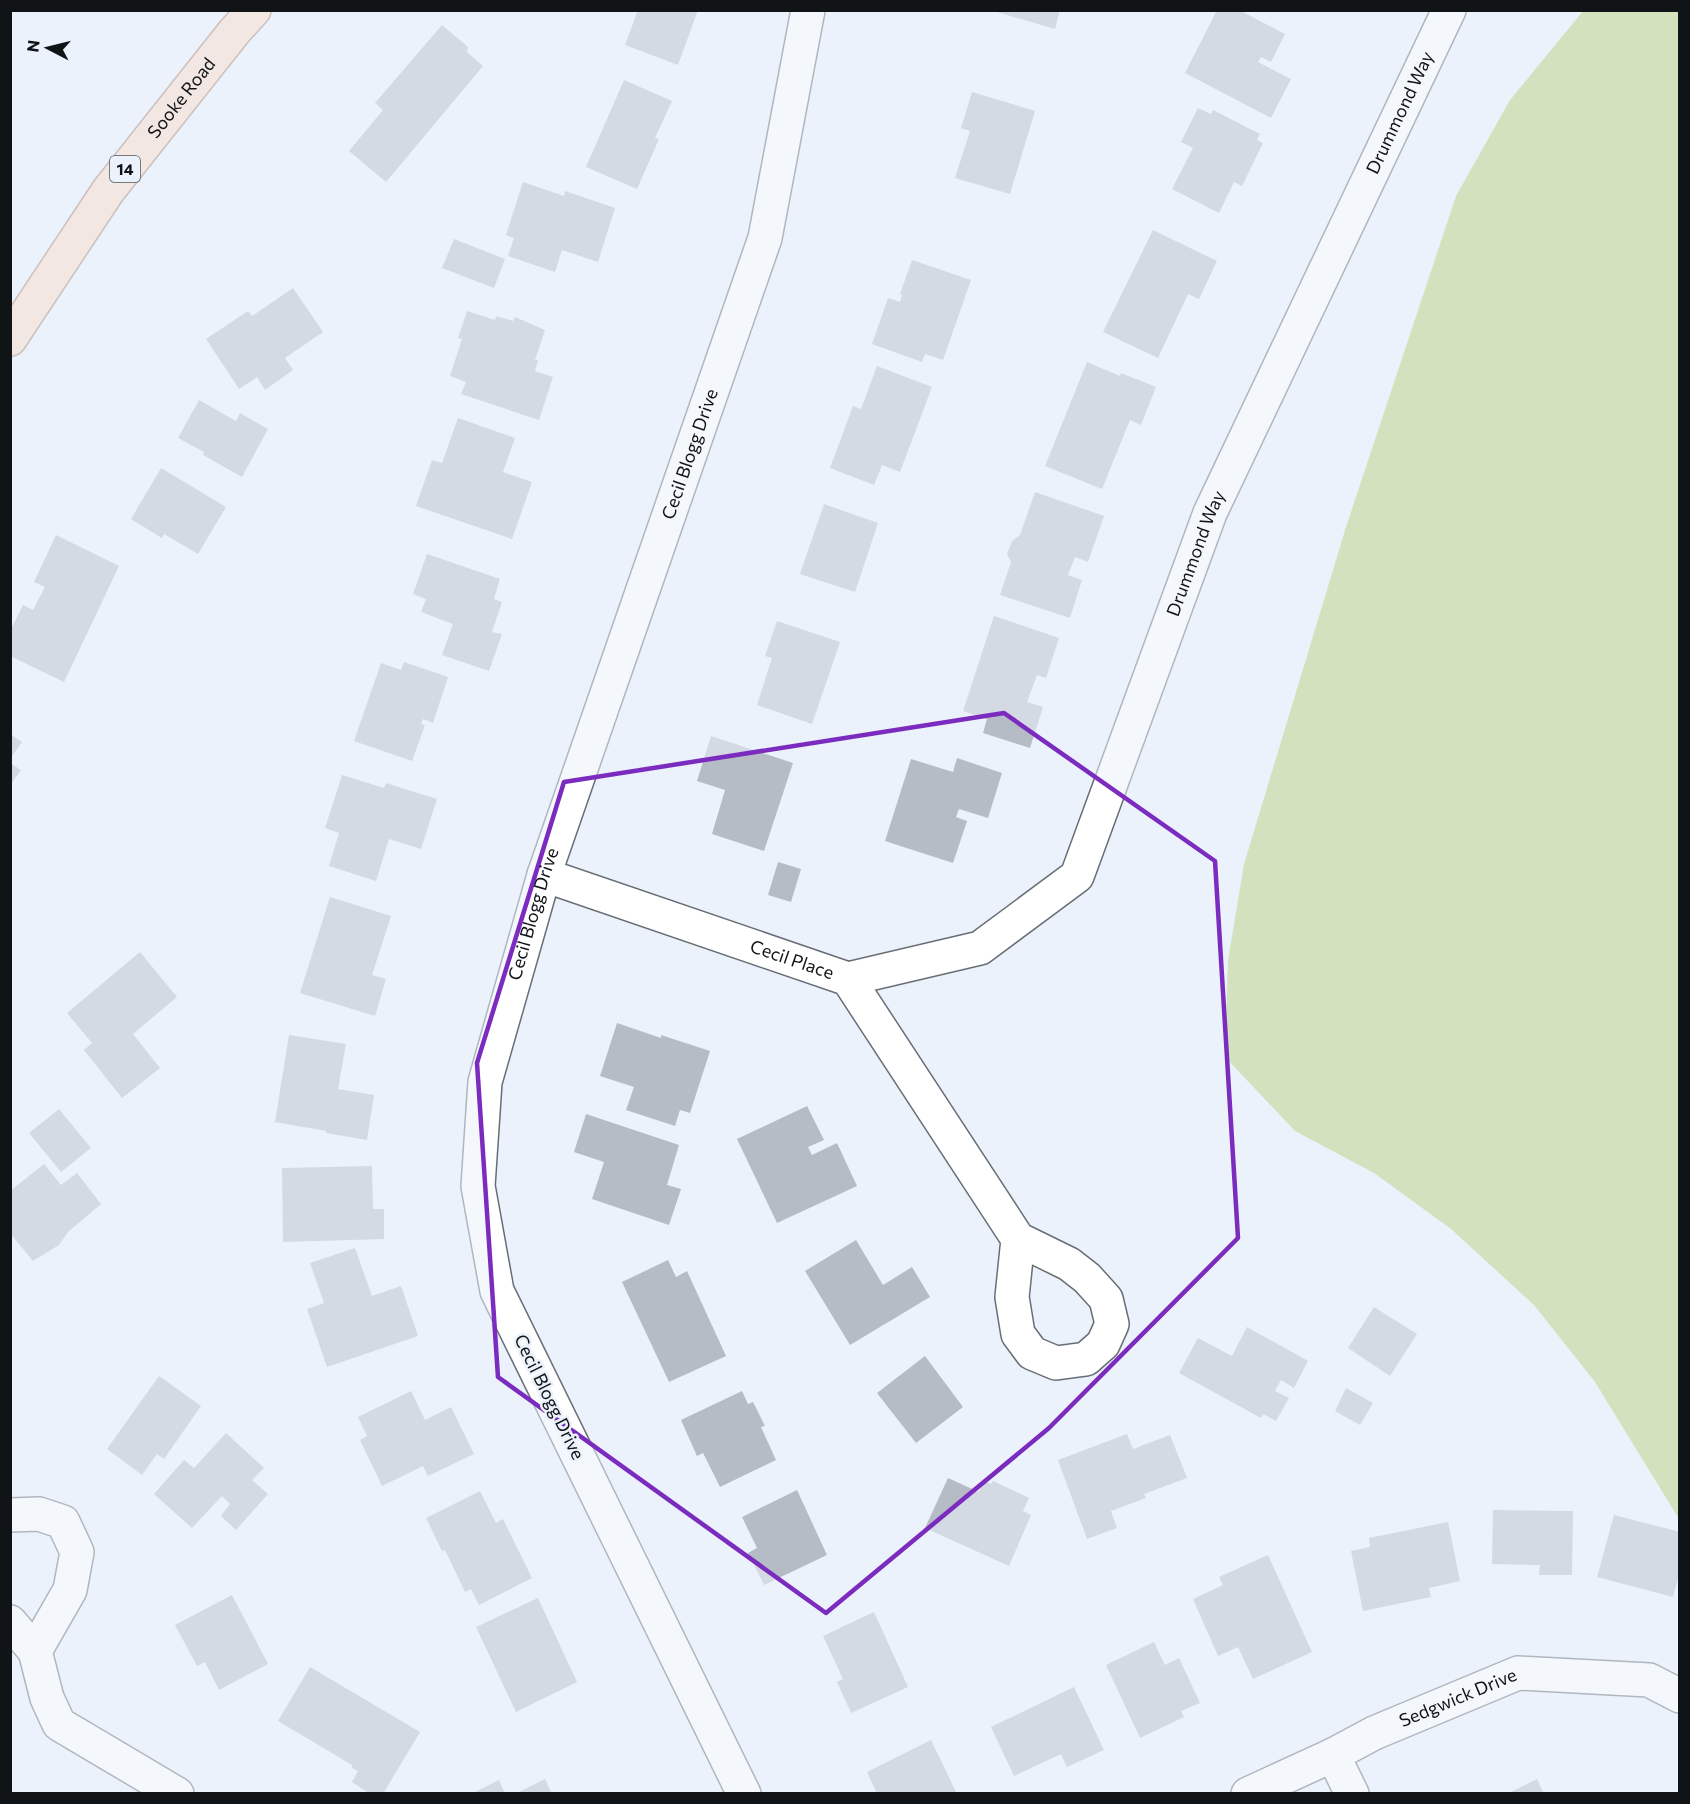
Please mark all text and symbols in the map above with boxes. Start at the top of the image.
north arrow [18,18,78,78]
text: N [22,39,43,53]
street label: Drummond Way [1361,48,1438,177]
street label: Sooke Road [142,53,219,142]
road number: 14 [110,156,140,182]
street label: Cecil Blogg Drive [656,386,722,522]
street label: Drummond Way [1161,487,1229,619]
street label: Cecil Blogg Drive [503,845,563,983]
street label: Cecil Place [747,934,837,983]
street label: Cecil Blogg Drive [510,1330,590,1463]
street label: Sedgwick Drive [1396,1663,1519,1731]

